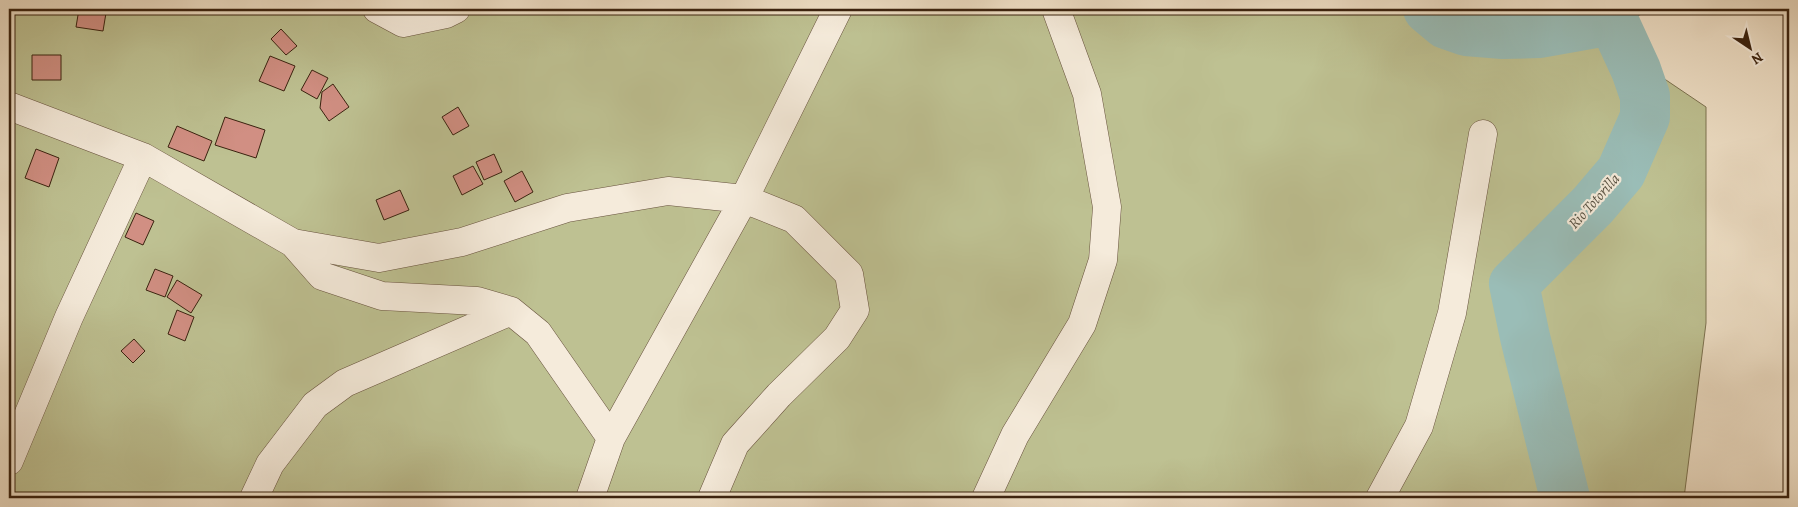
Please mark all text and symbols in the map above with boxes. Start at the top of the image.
north arrow [1726,22,1776,72]
text: N [1748,48,1767,69]
water label: Rio Totorilla [1564,169,1624,233]

